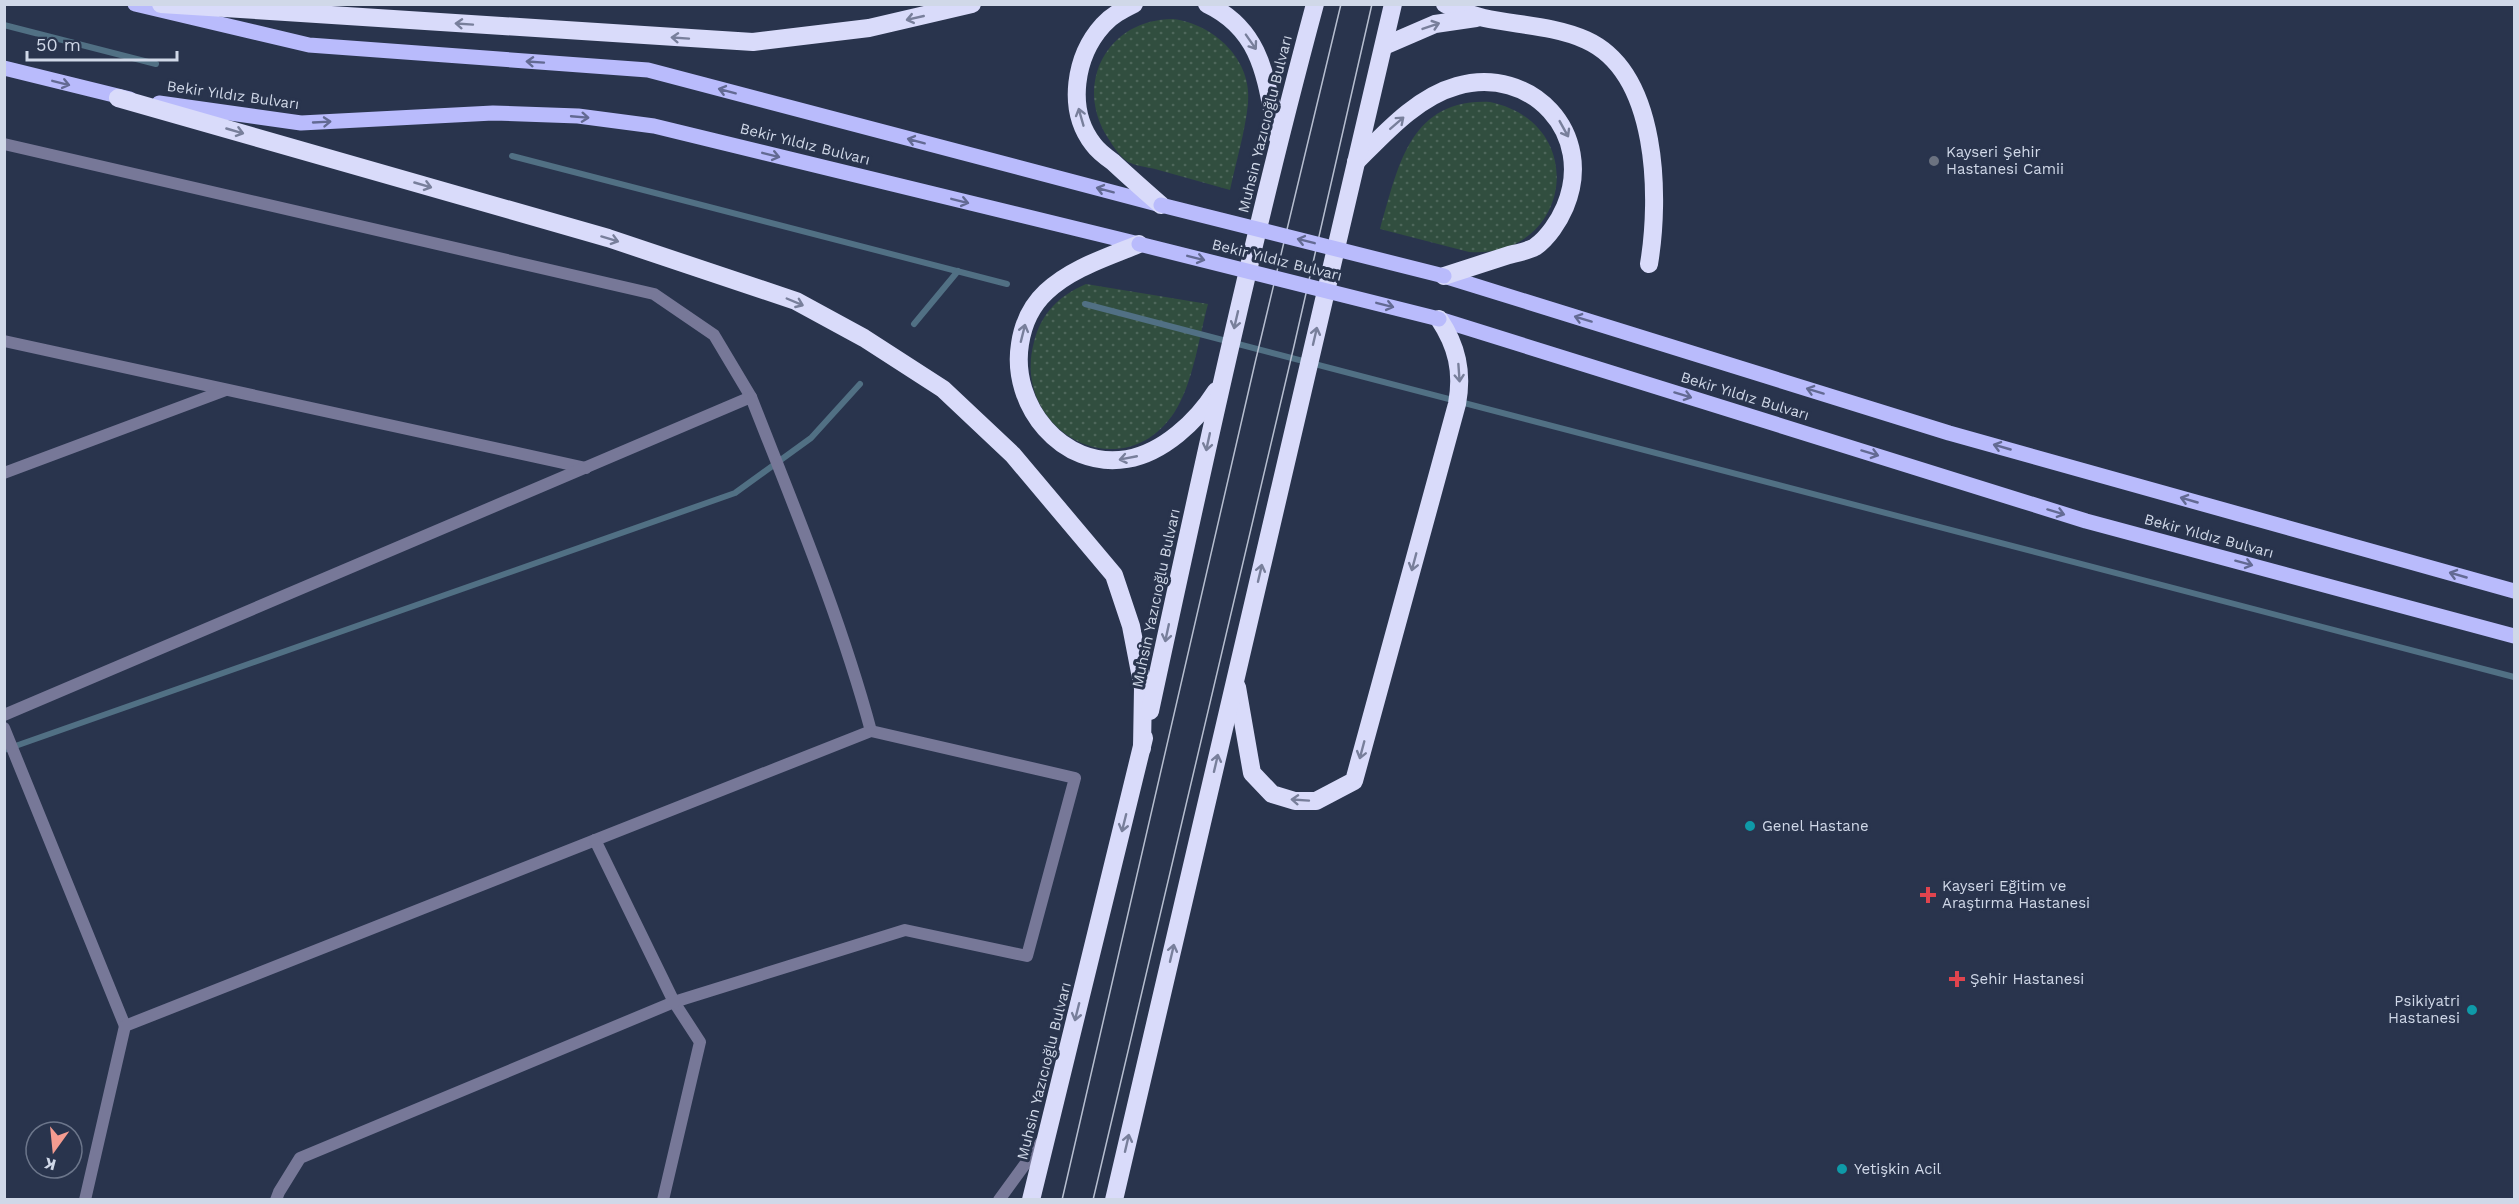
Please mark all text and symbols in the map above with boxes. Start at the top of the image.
one-way arrow [905,12,924,24]
one-way arrow [455,18,475,29]
one-way arrow [1421,20,1440,31]
scale bar [27,24,177,62]
one-way arrow [670,32,690,43]
street label: Muhsin Yazıcıoğlu Bulvarı [1234,33,1296,215]
one-way arrow [1245,33,1257,50]
text: 50 m [36,34,81,55]
one-way arrow [526,56,546,67]
street label: Bekir Yıldız Bulvarı [166,77,300,113]
one-way arrow [51,78,70,89]
one-way arrow [718,85,737,96]
one-way arrow [1075,108,1086,127]
one-way arrow [569,112,589,123]
one-way arrow [312,116,332,127]
one-way arrow [1389,116,1405,129]
street label: Bekir Yıldız Bulvarı [738,119,872,169]
one-way arrow [1558,120,1570,137]
one-way arrow [225,126,244,137]
one-way arrow [907,134,926,146]
place label: Kayseri Şehir Hastanesi Camii [1946,143,2064,178]
one-way arrow [761,149,780,161]
marker: Kayseri Şehir Hastanesi Camii [1927,154,1941,168]
one-way arrow [413,180,432,191]
one-way arrow [1095,184,1114,195]
one-way arrow [950,195,969,207]
one-way arrow [600,234,619,245]
street label: Bekir Yıldız Bulvarı [1210,235,1344,285]
one-way arrow [1296,235,1315,247]
one-way arrow [1186,253,1205,264]
one-way arrow [785,297,803,308]
one-way arrow [1375,300,1394,312]
one-way arrow [1229,310,1241,329]
one-way arrow [1574,313,1593,324]
one-way arrow [1017,324,1029,343]
one-way arrow [1309,327,1321,346]
one-way arrow [1454,362,1465,382]
street label: Bekir Yıldız Bulvarı [1678,368,1812,424]
one-way arrow [1806,385,1825,396]
one-way arrow [1673,390,1692,401]
one-way arrow [1202,432,1213,451]
one-way arrow [1992,441,2011,453]
one-way arrow [1860,449,1879,460]
one-way arrow [1118,453,1138,464]
one-way arrow [2180,494,2199,505]
street label: Muhsin Yazıcıoğlu Bulvarı [1128,507,1184,689]
one-way arrow [2046,507,2065,518]
street label: Bekir Yıldız Bulvarı [2142,510,2276,562]
one-way arrow [1408,552,1419,571]
one-way arrow [2234,558,2253,570]
one-way arrow [1254,564,1266,583]
one-way arrow [2449,569,2468,580]
one-way arrow [1161,622,1172,642]
one-way arrow [1356,740,1368,759]
one-way arrow [1210,754,1222,773]
one-way arrow [1291,794,1310,805]
one-way arrow [1117,813,1129,832]
place label: Genel Hastane [1762,817,1869,835]
marker: Genel Hastane [1743,819,1757,833]
place label: Kayseri Eğitim ve Araştırma Hastanesi [1942,877,2090,912]
marker: Kayseri Eğitim ve Araştırma Hastanesi [1919,886,1937,904]
one-way arrow [1166,943,1178,962]
marker: Şehir Hastanesi [1948,970,1966,988]
place label: Şehir Hastanesi [1970,970,2084,988]
street label: Muhsin Yazıcıoğlu Bulvarı [1013,980,1075,1162]
place label: Psikiyatri Hastanesi [2388,992,2460,1027]
one-way arrow [1071,1002,1083,1021]
marker: Psikiyatri Hastanesi [2465,1003,2479,1017]
north arrow [24,1120,84,1180]
one-way arrow [1122,1133,1134,1152]
text: K [42,1153,58,1175]
place label: Yetişkin Acil [1854,1160,1942,1178]
marker: Yetişkin Acil [1835,1162,1849,1176]

